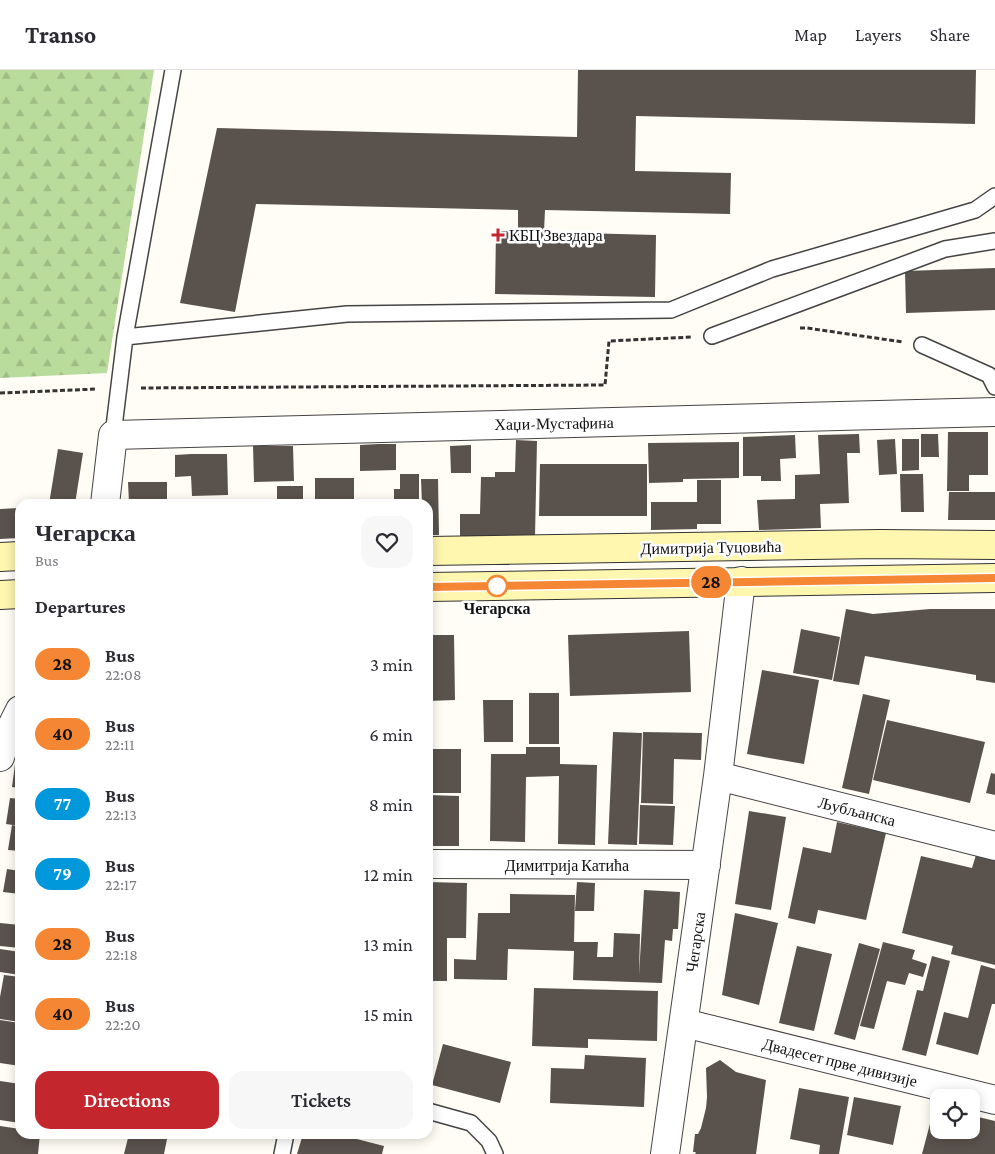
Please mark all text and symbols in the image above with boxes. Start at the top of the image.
text: Transo [25,21,96,48]
text: Map [794,25,827,45]
text: Layers [855,25,902,45]
text: Share [930,25,970,45]
place label: КБЦ Звездара [509,227,603,245]
marker: КБЦ Звездара [491,228,505,242]
street label: Хаџи-Мустафина [494,414,614,434]
button: heart [361,516,413,568]
text: Чегарска [35,519,136,546]
street label: Димитрија Туцовића [640,538,782,558]
text: Bus [35,552,59,569]
line badge: 28 [688,566,734,598]
text: 28 [701,572,721,592]
marker: Чегарска [486,575,508,597]
text: Departures [35,596,126,617]
place label: Чегарска [463,600,531,618]
text: Bus [105,645,135,666]
text: 28 [53,654,72,674]
text: 3 min [370,654,413,675]
text: 22:08 [105,666,141,683]
text: Bus [105,715,135,736]
text: 40 [52,724,73,744]
text: 6 min [369,724,413,745]
text: 22:11 [105,736,134,753]
text: Bus [105,785,135,806]
text: 77 [54,794,71,814]
text: 8 min [369,794,413,815]
street label: Љубљанска [816,794,897,830]
text: 22:13 [105,806,137,823]
text: Bus [105,855,135,876]
street label: Димитрија Катића [505,857,629,875]
text: 79 [53,864,72,884]
text: 12 min [364,864,413,885]
text: 22:17 [105,876,137,893]
street label: Чегарска [683,911,709,974]
text: Bus [105,925,135,946]
text: 28 [53,934,72,954]
text: 13 min [364,934,413,955]
text: 22:18 [105,946,138,963]
text: Bus [105,995,135,1016]
text: 40 [52,1004,73,1024]
text: 15 min [364,1004,413,1025]
text: 22:20 [105,1016,141,1033]
street label: Двадесет прве дивизије [761,1035,919,1091]
button: Directions [35,1071,219,1129]
button: Tickets [229,1071,413,1129]
map controls [930,1089,980,1139]
button: locate [930,1089,980,1139]

